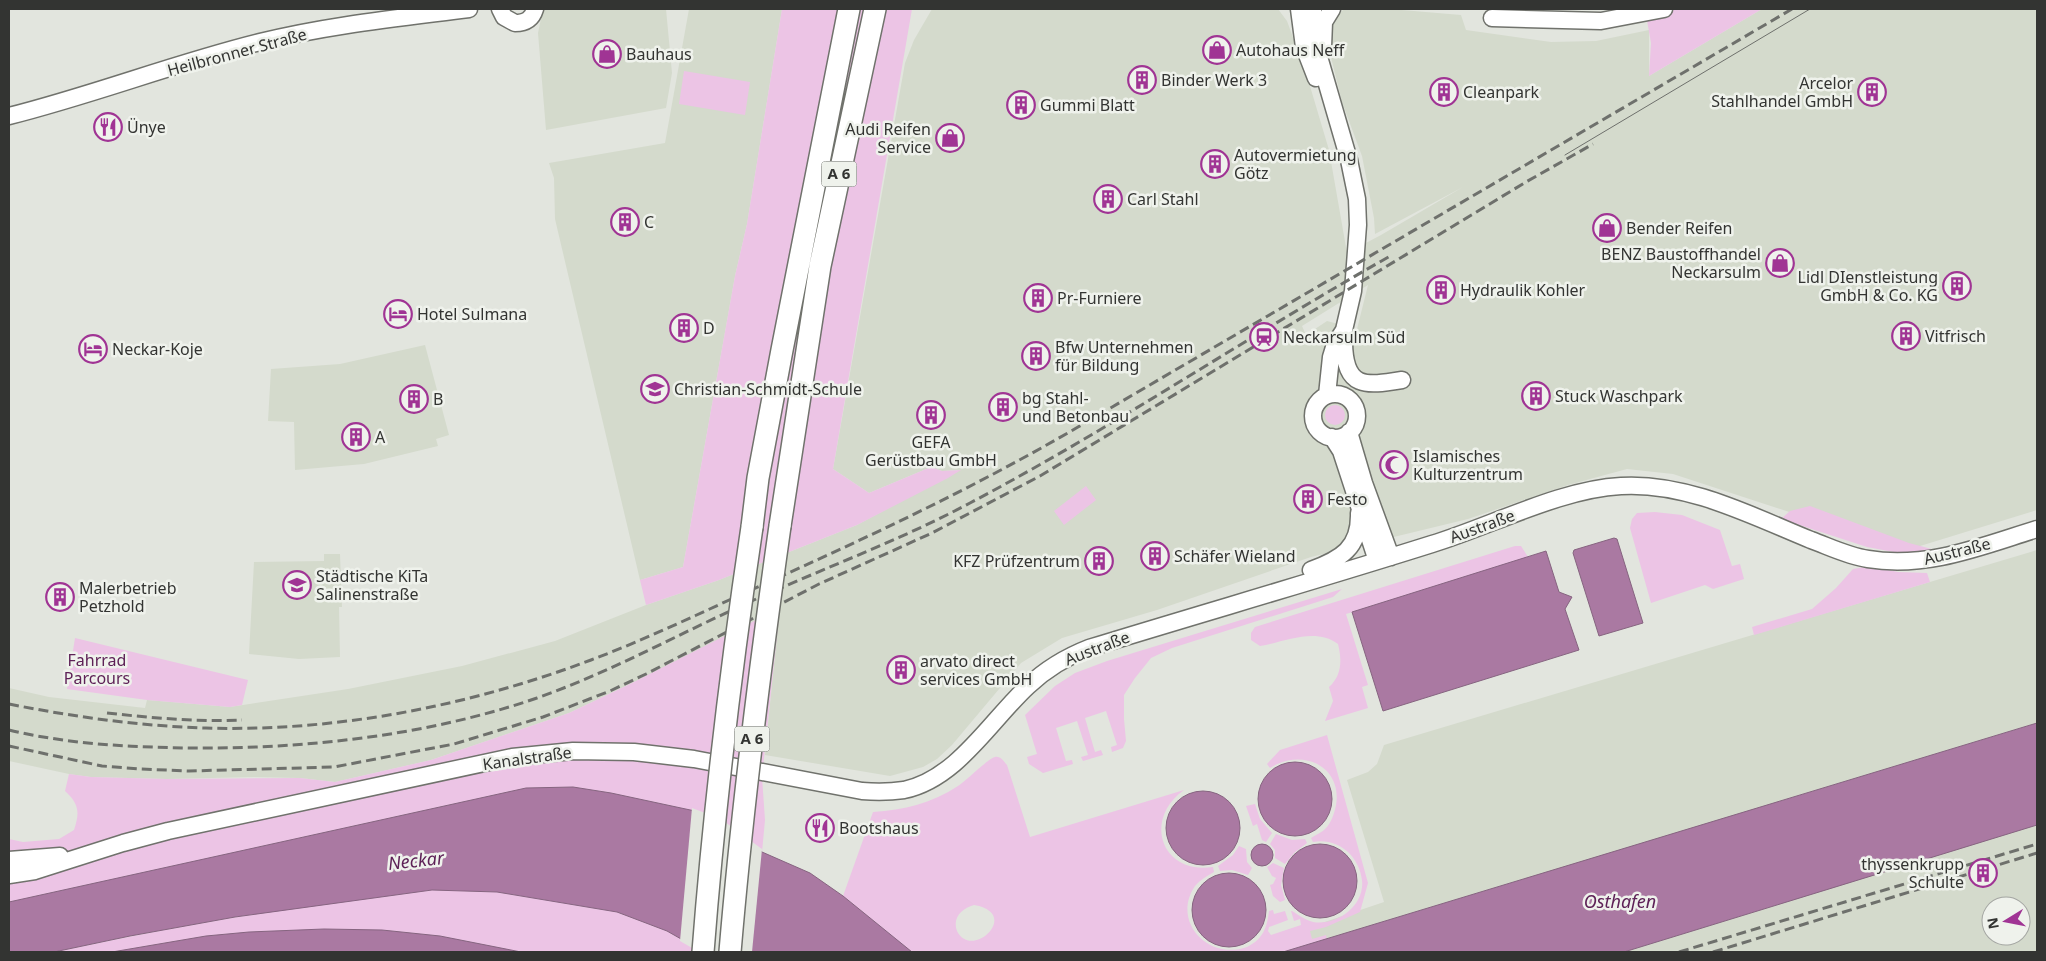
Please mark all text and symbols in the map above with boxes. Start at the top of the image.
street label: Heilbronner Straße [165,23,309,81]
shop icon: Autohaus Neff [1202,35,1232,65]
shop icon: Bauhaus [592,39,622,69]
place label: Autohaus Neff [1236,39,1345,61]
place label: Bauhaus [626,43,692,65]
building icon: Binder Werk 3 [1127,65,1157,95]
place label: Binder Werk 3 [1161,69,1267,91]
place label: Arcelor Stahlhandel GmbH [1711,72,1853,112]
building icon: Cleanpark [1429,77,1459,107]
building icon: Arcelor Stahlhandel GmbH [1857,77,1887,107]
place label: Cleanpark [1463,81,1540,103]
building icon: Gummi Blatt [1006,90,1036,120]
place label: Gummi Blatt [1040,94,1135,116]
restaurant icon: Ünye [93,112,123,142]
place label: Ünye [127,116,166,138]
place label: Audi Reifen Service [845,118,931,158]
shop icon: Audi Reifen Service [935,123,965,153]
place label: Autovermietung Götz [1234,144,1357,184]
building icon: Autovermietung Götz [1200,149,1230,179]
road number: A 6 [822,162,856,186]
building icon: Carl Stahl [1093,184,1123,214]
place label: Carl Stahl [1127,188,1199,210]
building icon: C [610,207,640,237]
place label: C [644,211,654,233]
shop icon: Bender Reifen [1592,213,1622,243]
place label: Bender Reifen [1626,217,1732,239]
place label: BENZ Baustoffhandel Neckarsulm [1601,243,1761,283]
shop icon: BENZ Baustoffhandel Neckarsulm [1765,248,1795,278]
place label: Lidl DIenstleistung GmbH & Co. KG [1798,266,1938,306]
building icon: Lidl DIenstleistung GmbH & Co. KG [1942,271,1972,301]
building icon: Hydraulik Kohler [1426,275,1456,305]
place label: Hydraulik Kohler [1460,279,1586,301]
building icon: Pr-Furniere [1023,283,1053,313]
place label: Pr-Furniere [1057,287,1142,309]
hotel icon: Hotel Sulmana [383,299,413,329]
place label: Hotel Sulmana [417,303,527,325]
building icon: D [669,313,699,343]
place label: D [703,317,715,339]
building icon: Vitfrisch [1891,321,1921,351]
station icon: Neckarsulm Süd [1249,322,1279,352]
place label: Vitfrisch [1925,325,1986,347]
place label: Neckarsulm Süd [1283,326,1405,348]
hotel icon: Neckar-Koje [78,334,108,364]
place label: Bfw Unternehmen für Bildung [1055,336,1193,376]
place label: Neckar-Koje [112,338,203,360]
building icon: Bfw Unternehmen für Bildung [1021,341,1051,371]
school or university icon: Christian-Schmidt-Schule [640,374,670,404]
place label: Christian-Schmidt-Schule [674,378,862,400]
building icon: Stuck Waschpark [1521,381,1551,411]
building icon: B [399,384,429,414]
place label: Stuck Waschpark [1555,385,1683,407]
place label: bg Stahl- und Betonbau [1022,387,1129,427]
place label: B [433,388,443,410]
building icon: bg Stahl- und Betonbau [988,392,1018,422]
building icon: GEFA Gerüstbau GmbH [916,400,946,430]
building icon: A [341,422,371,452]
place label: A [375,426,386,448]
place label: GEFA Gerüstbau GmbH [865,431,997,471]
place label: Islamisches Kulturzentrum [1413,445,1523,485]
mosque icon: Islamisches Kulturzentrum [1379,450,1409,480]
building icon: Festo [1293,484,1323,514]
place label: Festo [1327,488,1367,510]
street label: Austraße [1446,504,1518,548]
street label: Austraße [1921,532,1993,570]
building icon: Schäfer Wieland [1140,541,1170,571]
place label: Schäfer Wieland [1174,545,1296,567]
building icon: KFZ Prüfzentrum [1084,546,1114,576]
place label: KFZ Prüfzentrum [953,550,1080,572]
place label: Städtische KiTa Salinenstraße [316,565,428,605]
school or university icon: Städtische KiTa Salinenstraße [282,570,312,600]
place label: Malerbetrieb Petzhold [79,577,177,617]
building icon: Malerbetrieb Petzhold [45,582,75,612]
street label: Austraße [1061,626,1133,670]
park label: Fahrrad Parcours [64,649,130,689]
place label: arvato direct services GmbH [920,650,1032,690]
building icon: arvato direct services GmbH [886,655,916,685]
road number: A 6 [734,726,770,752]
street label: Kanalstraße [481,741,573,775]
restaurant icon: Bootshaus [805,813,835,843]
place label: Bootshaus [839,817,919,839]
water label: Neckar [387,845,446,875]
place label: thyssenkrupp Schulte [1861,853,1964,893]
building icon: thyssenkrupp Schulte [1968,858,1998,888]
water label: Osthafen [1584,889,1656,913]
north arrow [1981,896,2031,946]
text: N [1982,916,2003,931]

